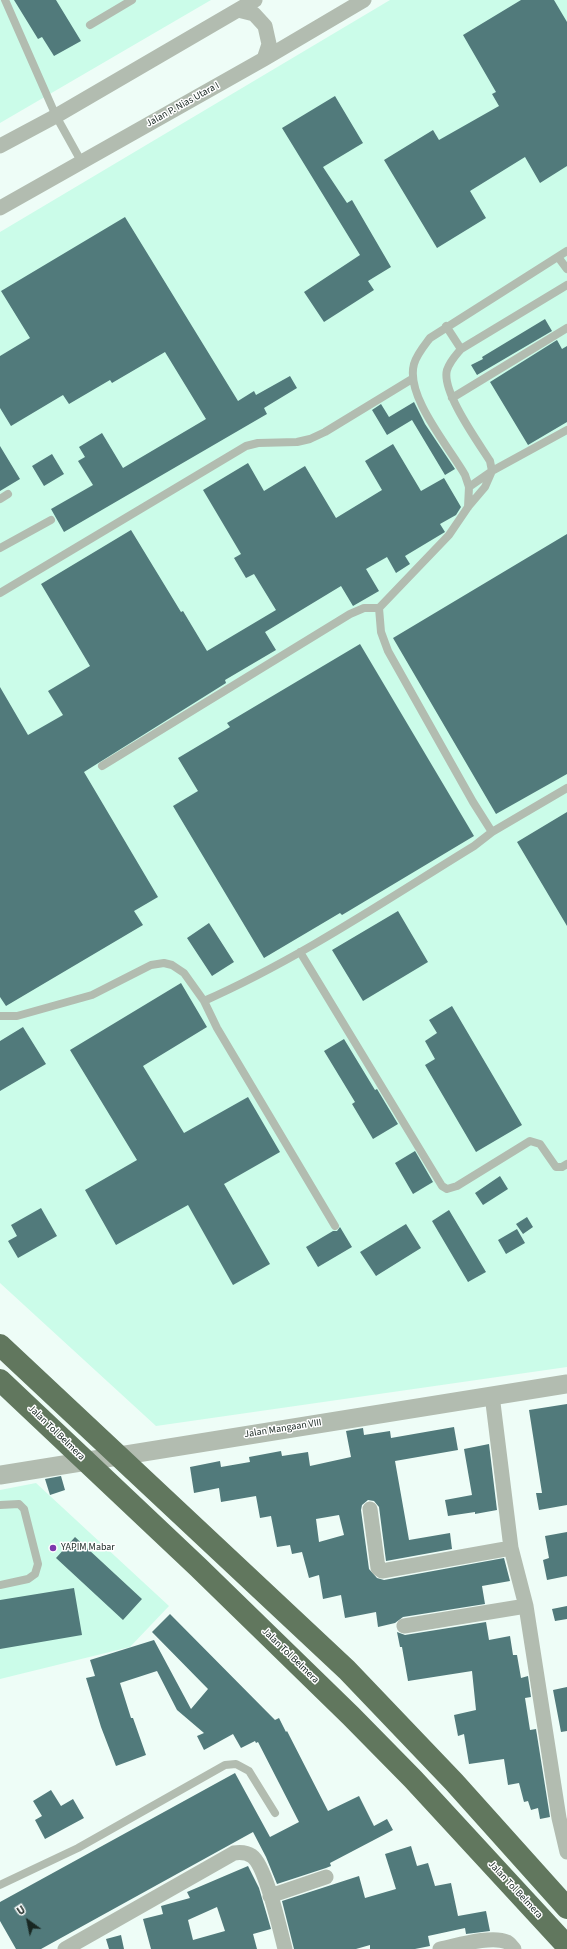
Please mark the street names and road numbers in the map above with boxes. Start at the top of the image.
street label: Jalan P. Nias Utara I [144,80,222,130]
street label: Jalan Tol Belmera [25,1403,87,1463]
street label: Jalan Mangaan VIII [243,1417,323,1441]
street label: Jalan Tol Belmera [259,1626,321,1686]
street label: Jalan Tol Belmera [485,1859,545,1921]

